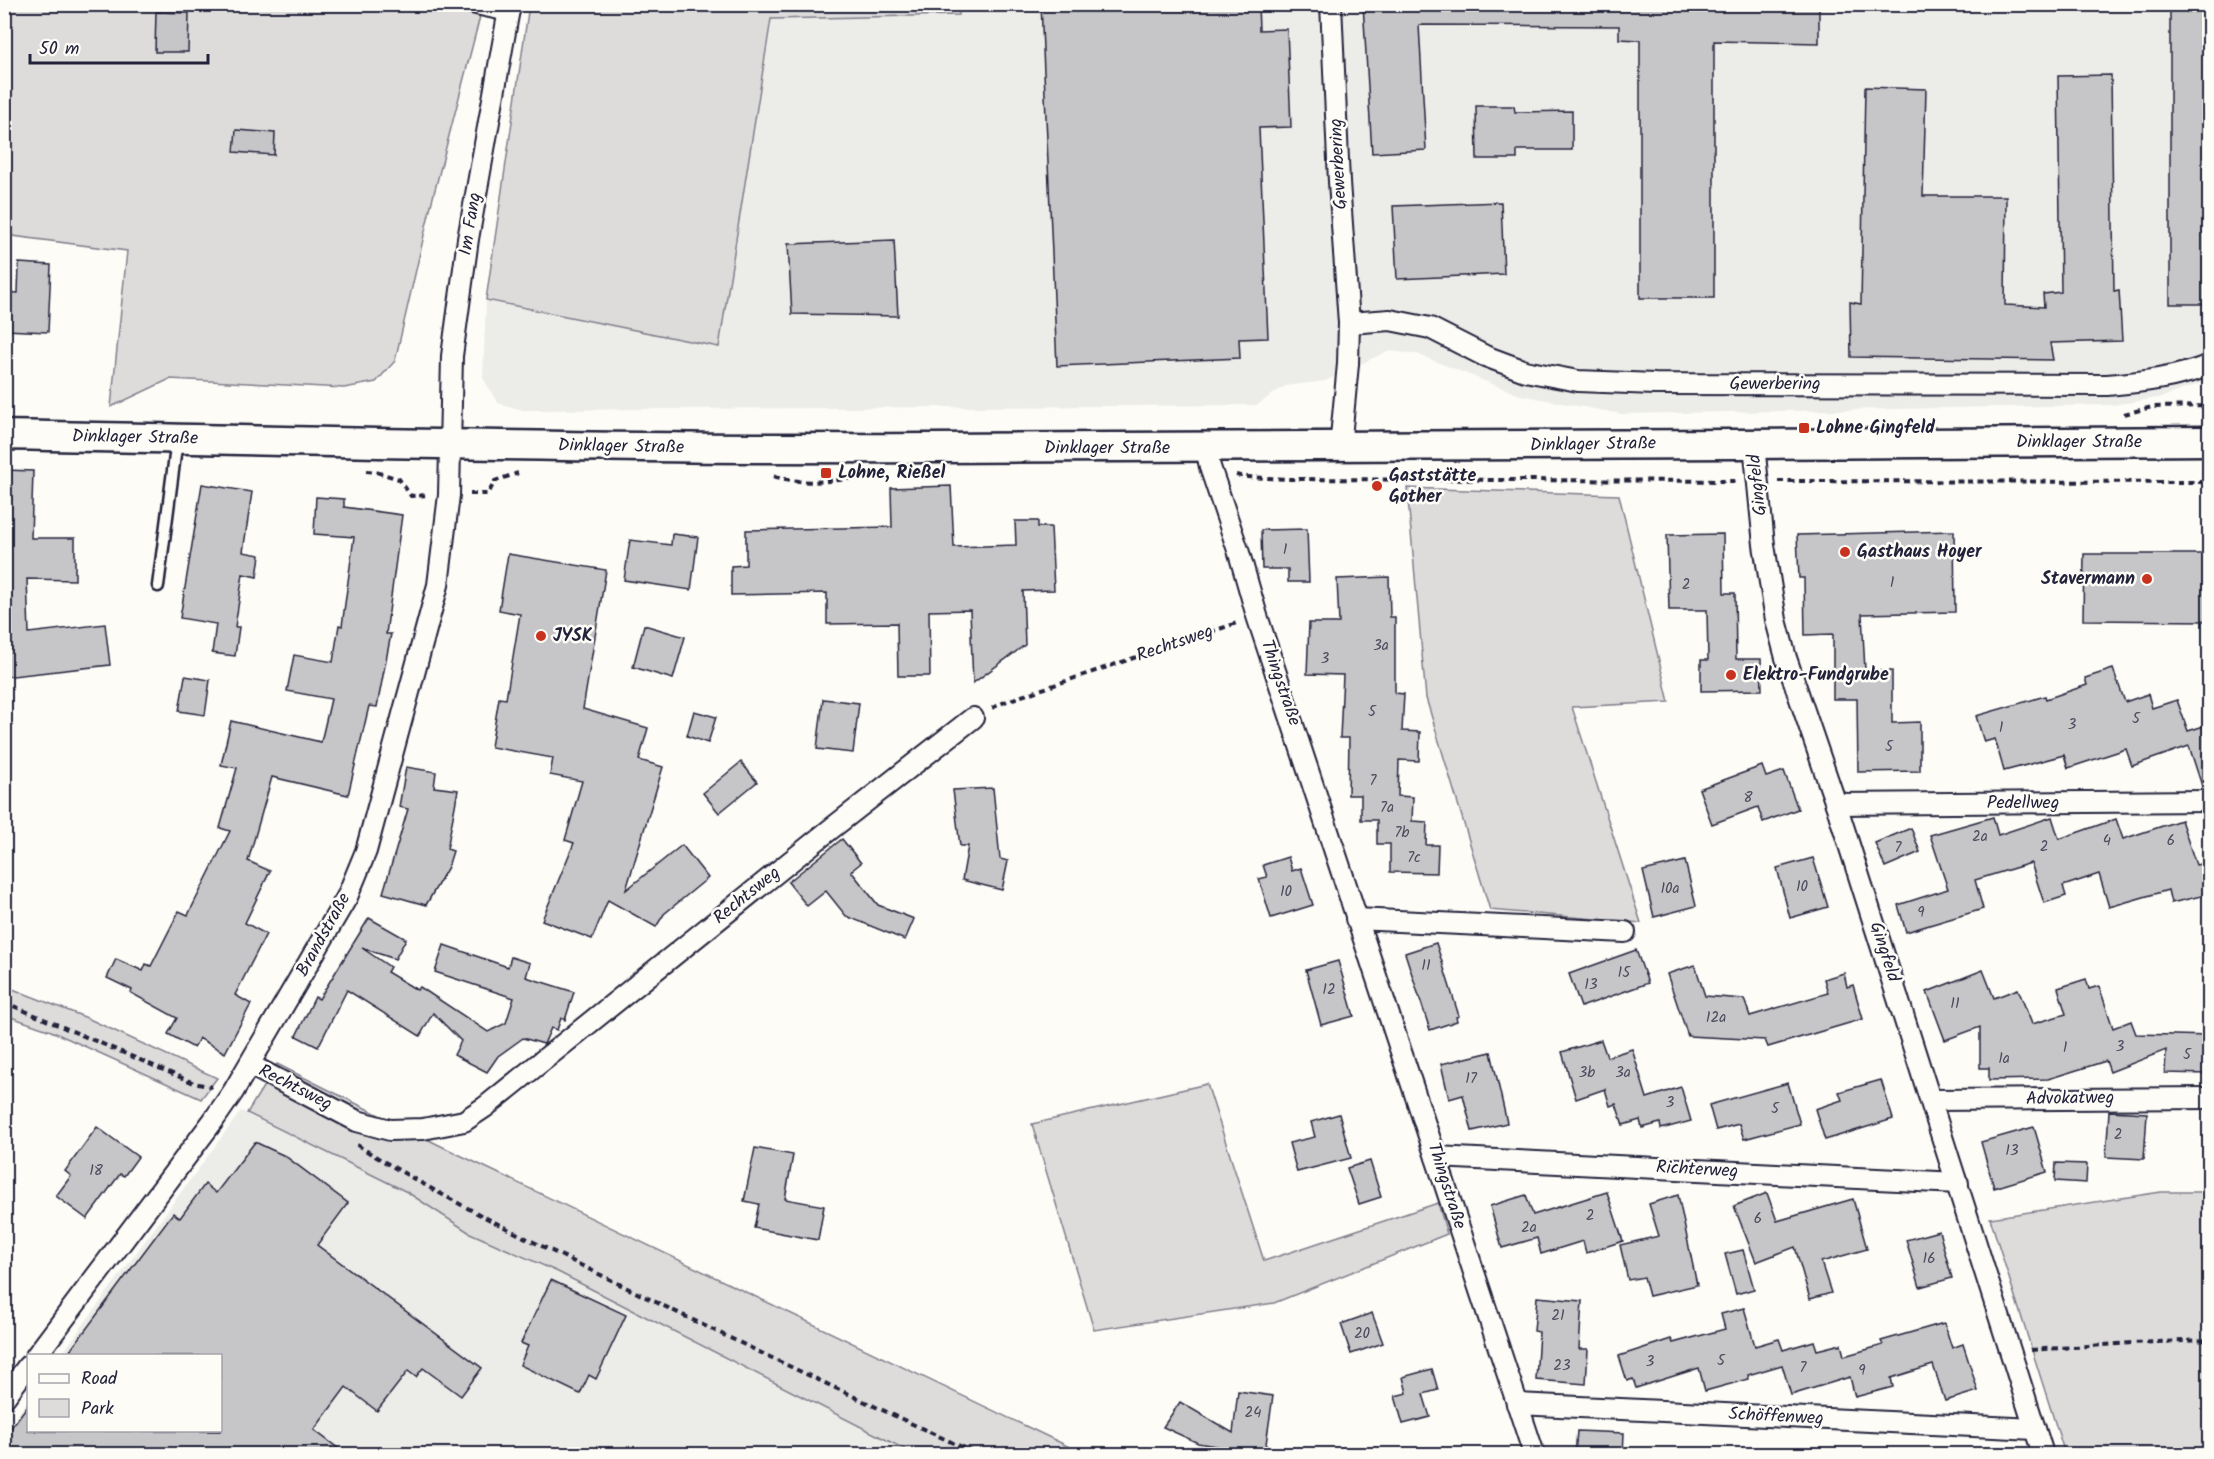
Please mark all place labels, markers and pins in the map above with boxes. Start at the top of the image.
place label: Lohne Gingfeld [1816,414,1935,443]
marker: Lohne Gingfeld [1797,421,1811,435]
place label: Lohne, Rießel [838,459,945,488]
place label: Gaststätte Gother [1389,462,1477,512]
marker: Lohne, Rießel [819,466,833,480]
marker: Gaststätte Gother [1370,479,1384,493]
place label: Gasthaus Hoyer [1857,538,1983,567]
marker: Gasthaus Hoyer [1838,545,1852,559]
place label: Stavermann [2041,565,2135,594]
marker: Stavermann [2140,572,2154,586]
place label: JYSK [553,622,593,651]
marker: JYSK [534,629,548,643]
place label: Elektro-Fundgrube [1743,661,1889,690]
marker: Elektro-Fundgrube [1724,668,1738,682]

